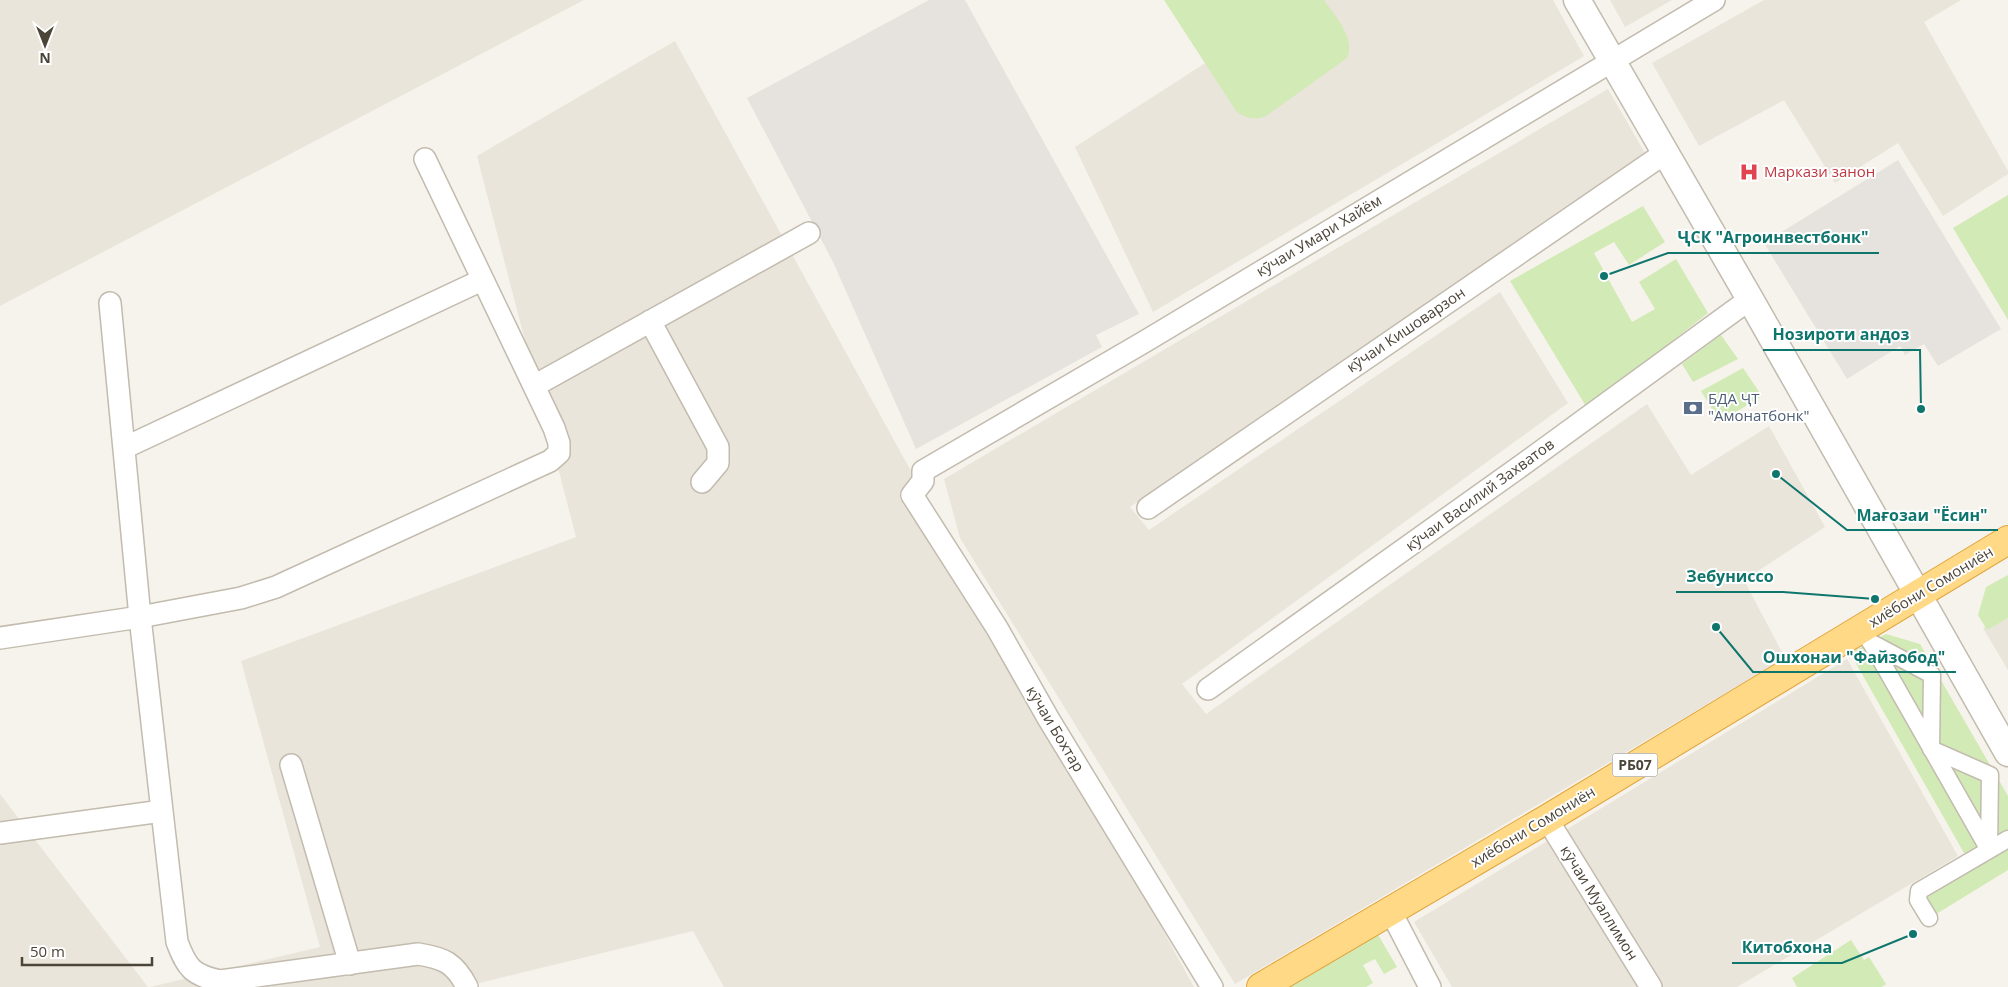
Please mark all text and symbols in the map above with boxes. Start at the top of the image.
north arrow [20,20,70,70]
text: N [39,49,51,68]
hospital icon: Маркази занон [1738,161,1760,183]
place label: Маркази занон [1764,161,1875,181]
street label: кӯчаи Умари Хайём [1252,190,1385,281]
callout: ҶСК "Агроинвестбонк" [1668,222,1879,253]
text: ҶСК "Агроинвестбонк" [1678,226,1868,248]
street label: кӯчаи Кишоварзон [1342,282,1469,376]
callout: Нозироти андоз [1763,319,1920,350]
text: Нозироти андоз [1773,323,1910,345]
place label: БДА ҶТ "Амонатбонк" [1708,388,1810,425]
bank icon: БДА ҶТ "Амонатбонк" [1682,397,1704,419]
street label: кӯчаи Василий Захватов [1401,433,1558,555]
callout: Мағозаи "Ёсин" [1847,499,1998,530]
text: Мағозаи "Ёсин" [1856,504,1988,526]
street label: хиёбони Сомониён [1864,541,1997,631]
callout: Зебуниссо [1676,561,1783,592]
text: Зебуниссо [1686,565,1774,587]
callout: Ошхонаи "Файзобод" [1753,641,1956,672]
text: Ошхонаи "Файзобод" [1763,646,1945,668]
street label: кӯчаи Бохтар [1022,682,1089,775]
road number: РБ07 [1612,754,1658,776]
street label: хиёбони Сомониён [1466,781,1599,871]
street label: кӯчаи Муаллимон [1556,841,1643,964]
callout: Китобхона [1732,932,1842,963]
scale bar [22,934,152,966]
text: Китобхона [1742,936,1832,958]
text: 50 m [30,941,65,961]

